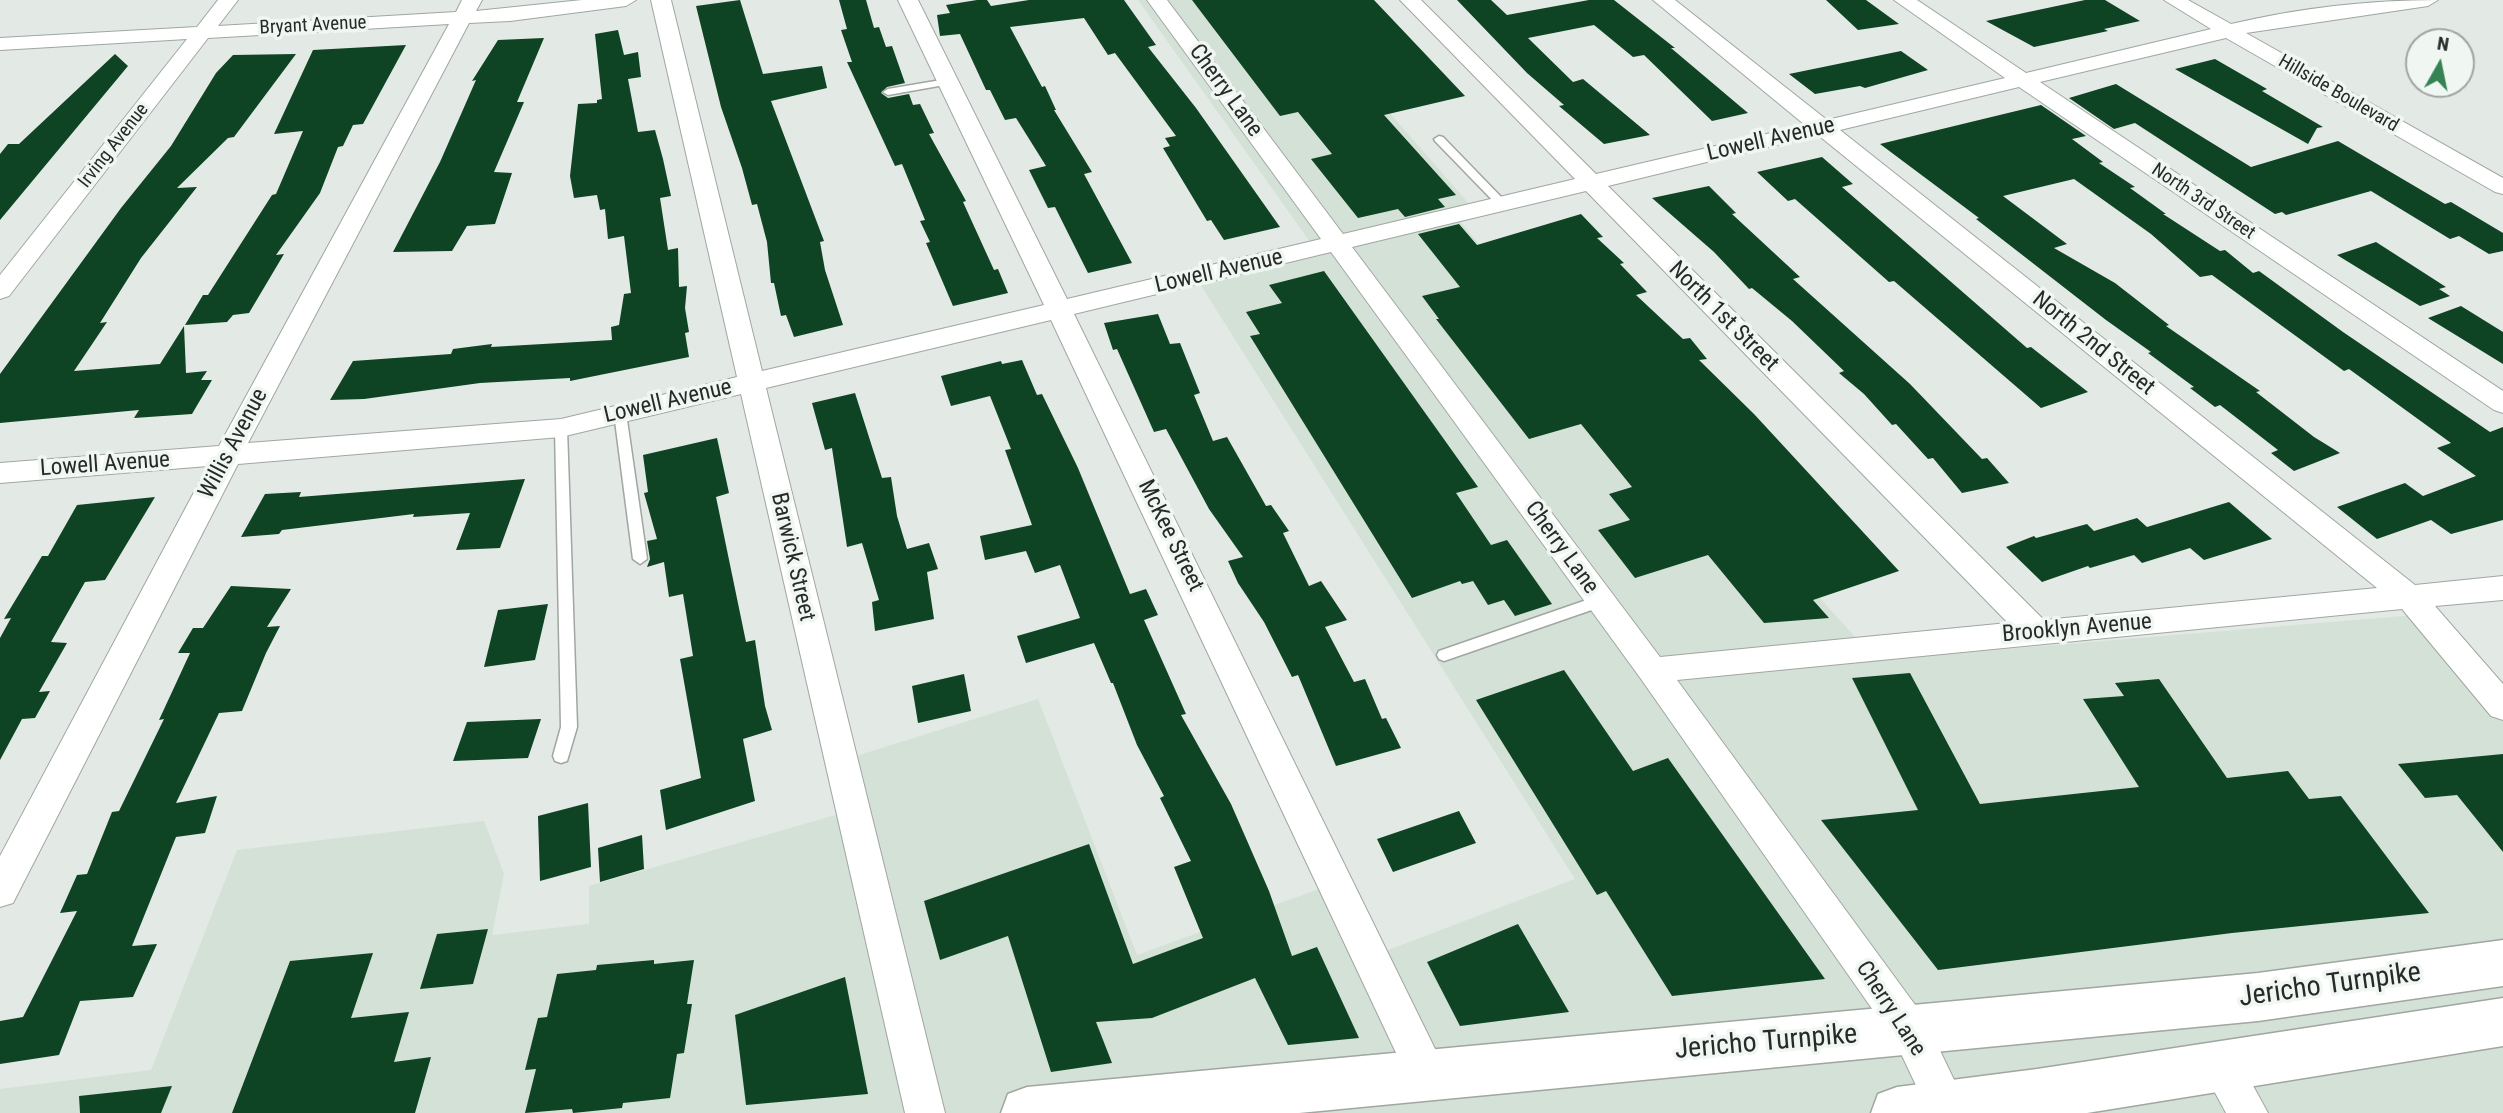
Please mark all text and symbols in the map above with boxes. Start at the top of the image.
street label: Bryant Avenue [259,12,367,40]
north arrow [2405,28,2475,98]
text: N [2435,31,2451,56]
street label: Cherry Lane [1182,39,1268,143]
street label: Hillside Boulevard [2274,50,2402,138]
street label: Irving Avenue [74,99,154,193]
street label: Lowell Avenue [1704,112,1838,168]
street label: North 3rd Street [2147,159,2259,245]
street label: Lowell Avenue [1152,244,1286,300]
street label: North 1st Street [1662,256,1784,378]
street label: North 2nd Street [2026,286,2160,402]
street label: Lowell Avenue [601,374,735,430]
street label: Willis Avenue [194,384,274,504]
street label: Lowell Avenue [39,447,171,483]
street label: McKee Street [1131,476,1209,596]
street label: Barwick Street [764,490,820,624]
street label: Cherry Lane [1518,496,1604,600]
street label: Brooklyn Avenue [2001,609,2153,649]
street label: Cherry Lane [1849,956,1931,1062]
street label: Jericho Turnpike [2237,957,2423,1015]
street label: Jericho Turnpike [1673,1018,1859,1068]

